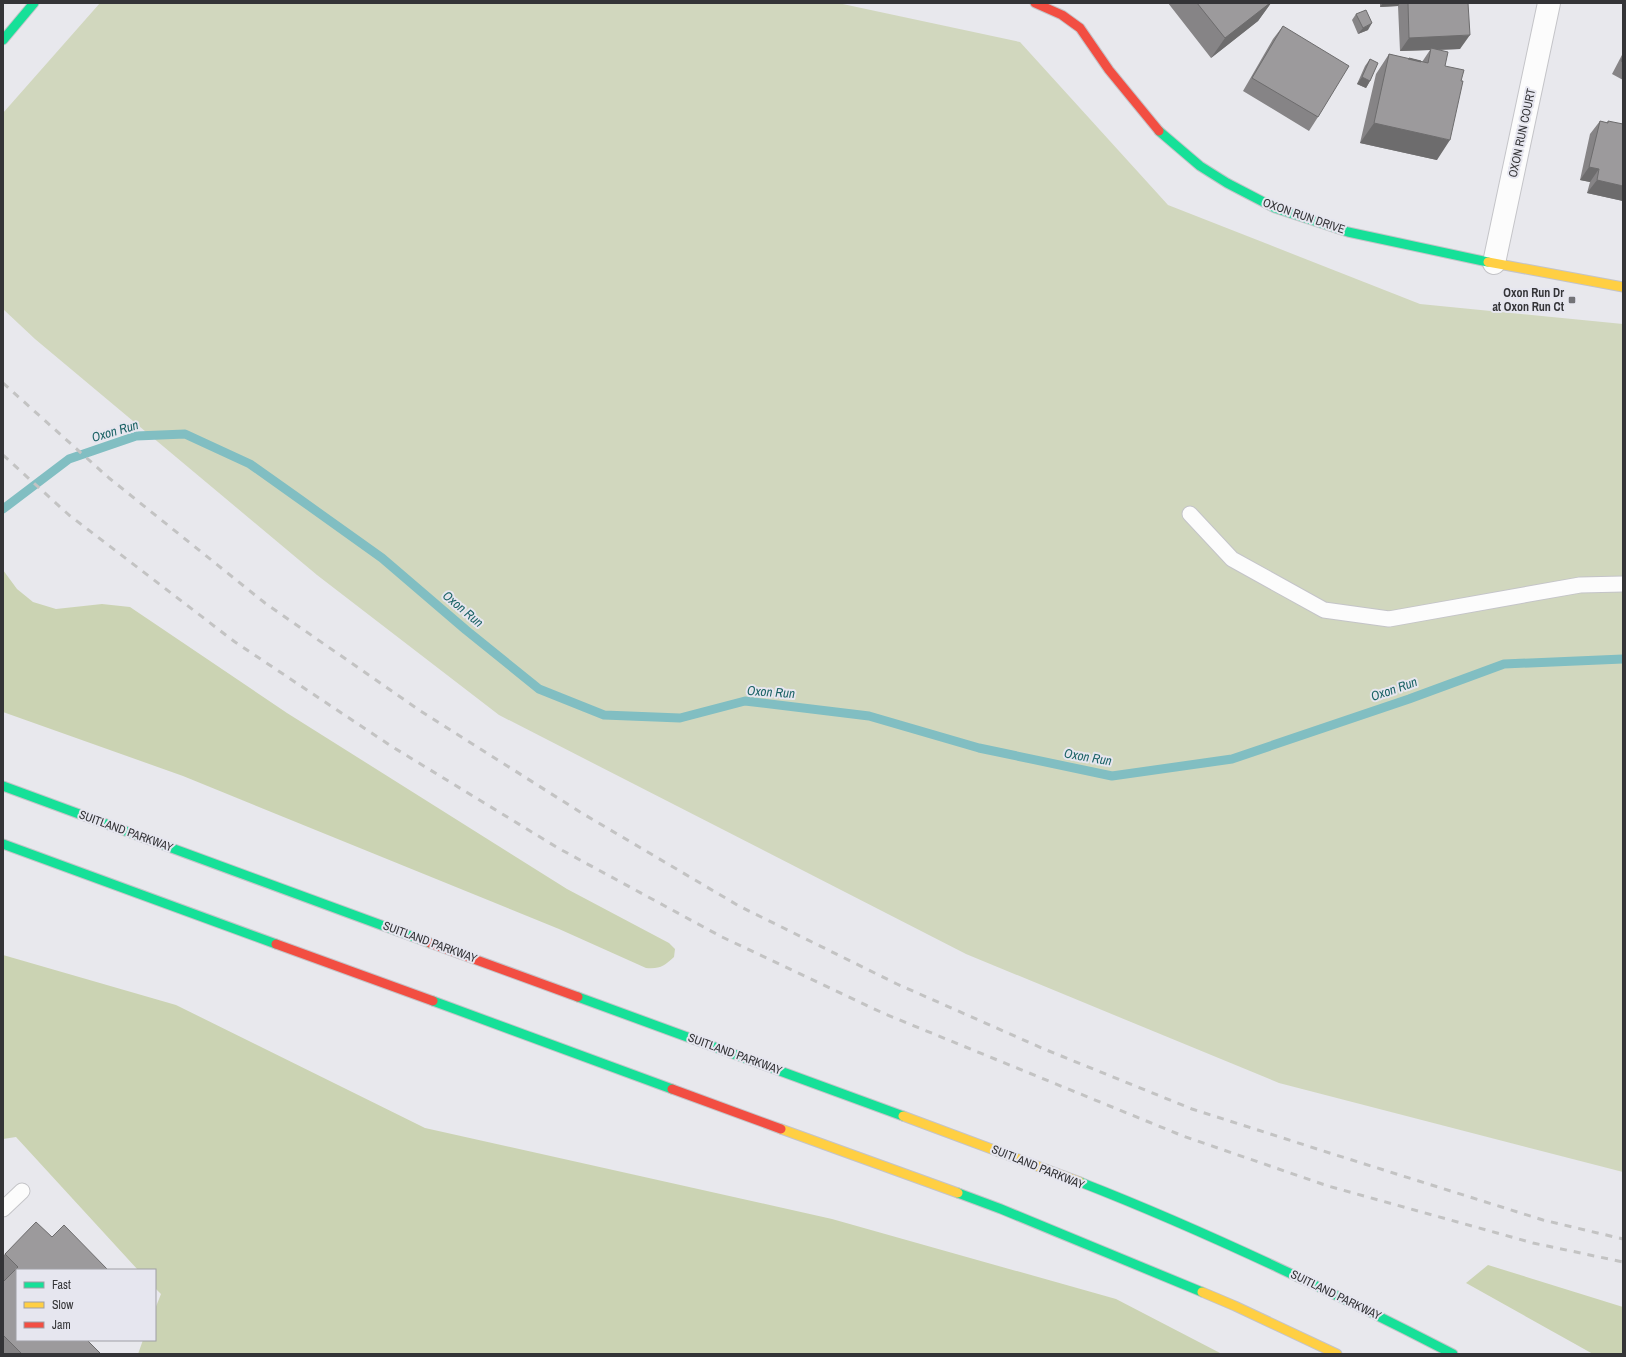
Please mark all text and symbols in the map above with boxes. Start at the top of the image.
street label: OXON RUN COURT [1505,87,1539,179]
street label: OXON RUN DRIVE [1261,194,1347,238]
place label: Oxon Run Dr at Oxon Run Ct [1492,285,1565,315]
marker: Oxon Run Dr at Oxon Run Ct [1567,295,1577,305]
water label: Oxon Run [90,416,140,446]
water label: Oxon Run [439,587,487,631]
water label: Oxon Run [1369,673,1420,705]
water label: Oxon Run [746,682,796,702]
water label: Oxon Run [1063,744,1113,770]
street label: SUITLAND PARKWAY [77,807,176,856]
street label: SUITLAND PARKWAY [381,918,480,967]
street label: SUITLAND PARKWAY [686,1030,785,1079]
street label: SUITLAND PARKWAY [989,1141,1087,1193]
street label: SUITLAND PARKWAY [1288,1266,1384,1324]
legend [16,1269,156,1341]
text: Fast [52,1277,71,1293]
text: Slow [52,1297,74,1313]
text: Jam [52,1317,71,1333]

